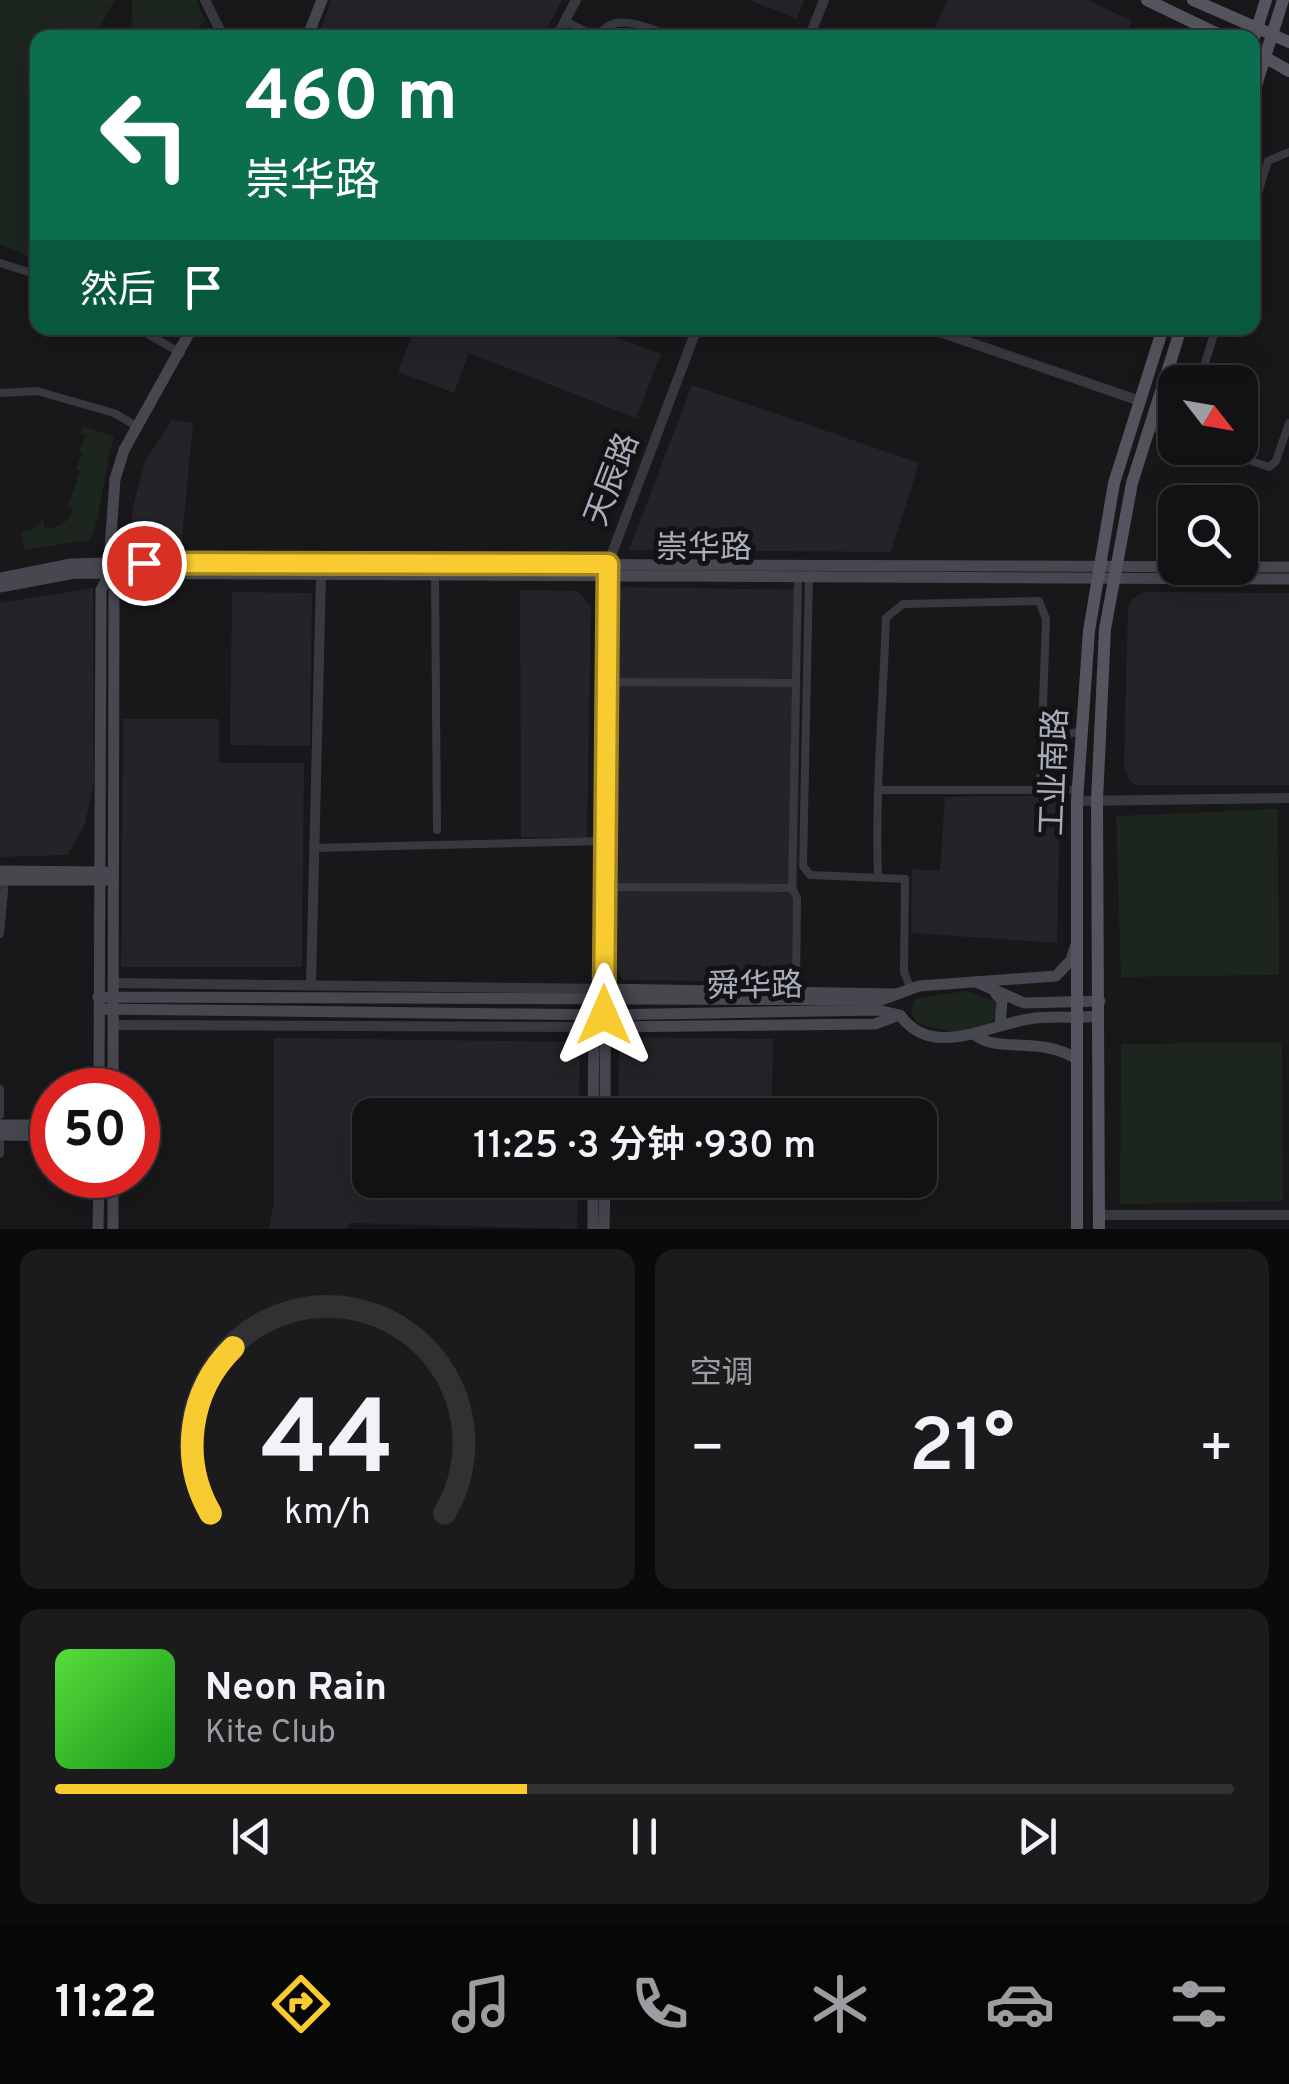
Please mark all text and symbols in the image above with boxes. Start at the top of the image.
text: 460 m [245,56,458,145]
icon: left [80,70,210,200]
text: 崇华路 [245,155,380,212]
icon: arrive [176,260,231,315]
text: 然后 [80,268,156,317]
north arrow [1158,365,1258,465]
map controls [1158,365,1258,585]
street label: 天辰路 [578,428,650,532]
button: search [1158,485,1258,585]
pin [102,521,187,606]
street label: 崇华路 [656,530,752,570]
icon: arrive [117,536,172,591]
street label: 工业南路 [1034,707,1078,837]
position arrow [552,963,656,1067]
street label: 舜华路 [707,967,803,1009]
speed limit sign: 50 [30,1068,160,1198]
text: 11:25 · 3 分钟 · 930 m [473,1123,816,1172]
text: 空调 [690,1355,754,1395]
text: 44 [260,1379,394,1511]
text: 21° [909,1403,1015,1498]
text: − [690,1416,725,1486]
text: + [1199,1416,1234,1486]
text: km/h [284,1491,371,1537]
text: Neon Rain [205,1665,387,1714]
text: Kite Club [205,1714,336,1754]
icon: previous [224,1809,279,1864]
icon: pause [617,1809,672,1864]
icon: next [1010,1809,1065,1864]
icon: directions [266,1969,336,2039]
icon: music [446,1969,516,2039]
icon: phone [625,1969,695,2039]
icon: climate [805,1969,875,2039]
icon: car [985,1969,1055,2039]
icon: filters [1164,1969,1234,2039]
text: 11:22 [55,1976,157,2033]

